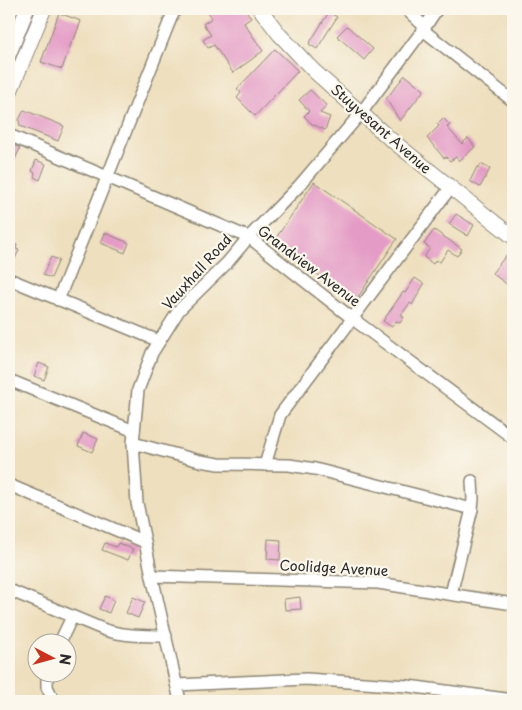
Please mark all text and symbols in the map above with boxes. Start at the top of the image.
street label: Stuyvesant Avenue [326,79,437,179]
street label: Grandview Avenue [253,220,366,312]
street label: Vauxhall Road [157,229,236,314]
street label: Coolidge Avenue [279,554,389,581]
north arrow [28,632,78,682]
text: N [54,653,76,666]

